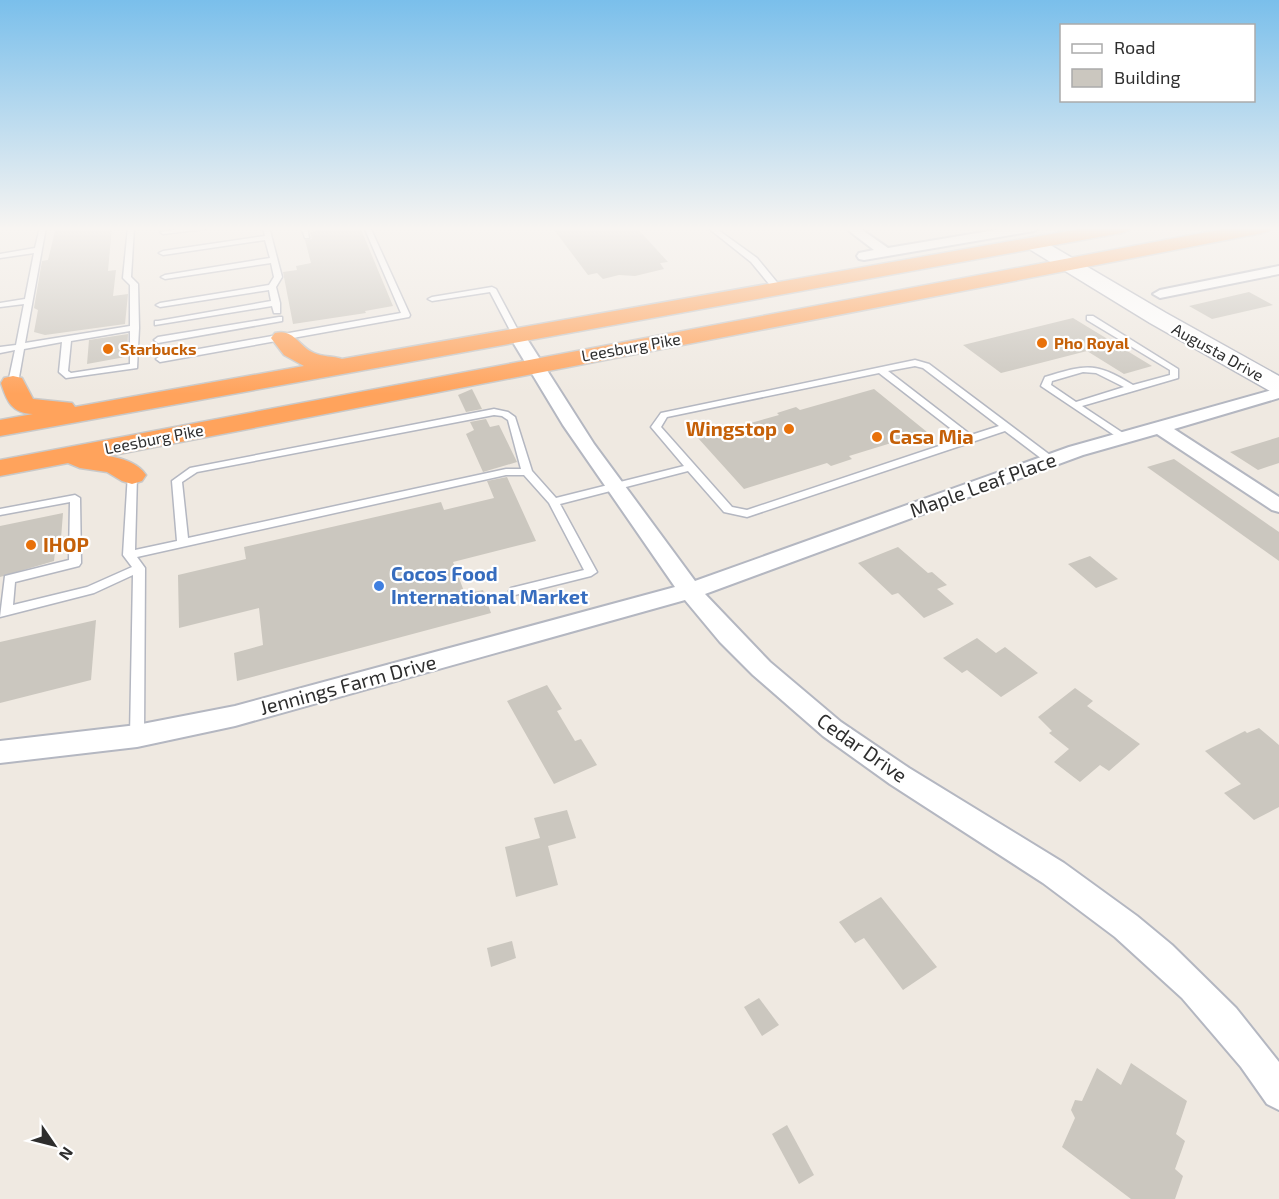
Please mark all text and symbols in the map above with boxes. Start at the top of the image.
legend [1060,24,1255,102]
text: Road [1114,36,1155,58]
text: Building [1114,66,1181,88]
street label: Augusta Drive [1169,319,1267,385]
street label: Leesburg Pike [580,328,682,365]
place label: Pho Royal [1054,333,1130,353]
marker: Pho Royal [1035,336,1049,350]
place label: Starbucks [120,339,196,358]
marker: Starbucks [101,342,115,356]
place label: Wingstop [686,416,777,440]
street label: Leesburg Pike [103,420,205,457]
marker: Wingstop [782,422,796,436]
place label: Casa Mia [889,424,974,448]
marker: Casa Mia [870,430,884,444]
street label: Maple Leaf Place [906,446,1059,522]
place label: IHOP [43,532,89,556]
marker: IHOP [24,538,38,552]
place label: Cocos Food International Market [391,561,588,608]
marker: Cocos Food International Market [372,579,386,593]
street label: Jennings Farm Drive [257,649,439,719]
street label: Cedar Drive [813,707,912,787]
north arrow [24,1115,84,1175]
text: N [56,1144,78,1164]

